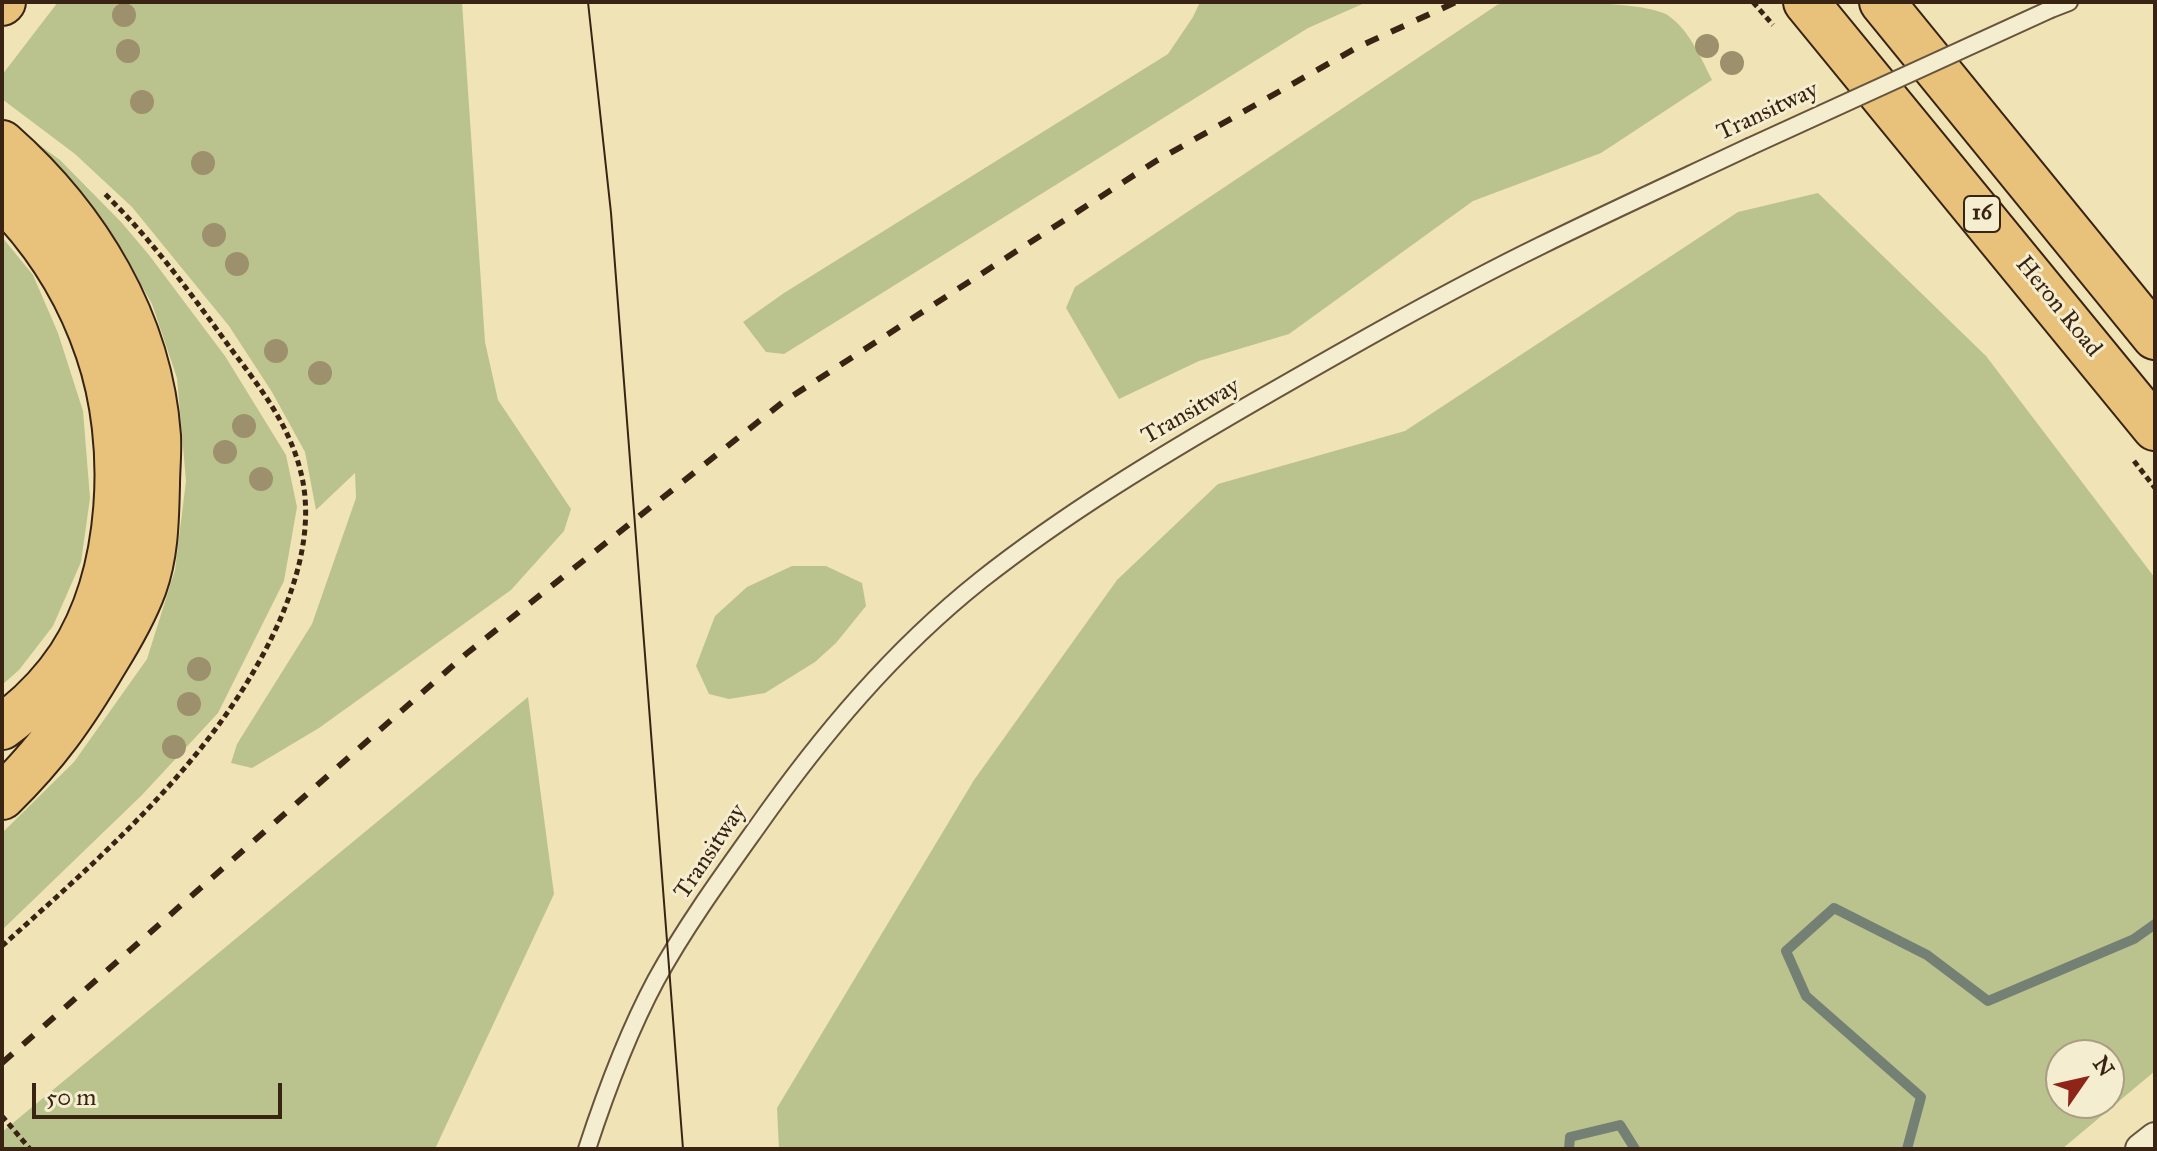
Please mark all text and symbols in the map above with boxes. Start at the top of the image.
street label: Transitway [1713,76,1823,148]
road number: 16 [1964,196,2000,232]
street label: Heron Road [2009,251,2107,363]
street label: Transitway [1137,372,1245,452]
street label: Transitway [669,799,753,905]
north arrow [2045,1039,2125,1119]
text: N [2087,1051,2120,1082]
scale bar [36,1067,286,1117]
text: 50 m [46,1082,96,1112]

